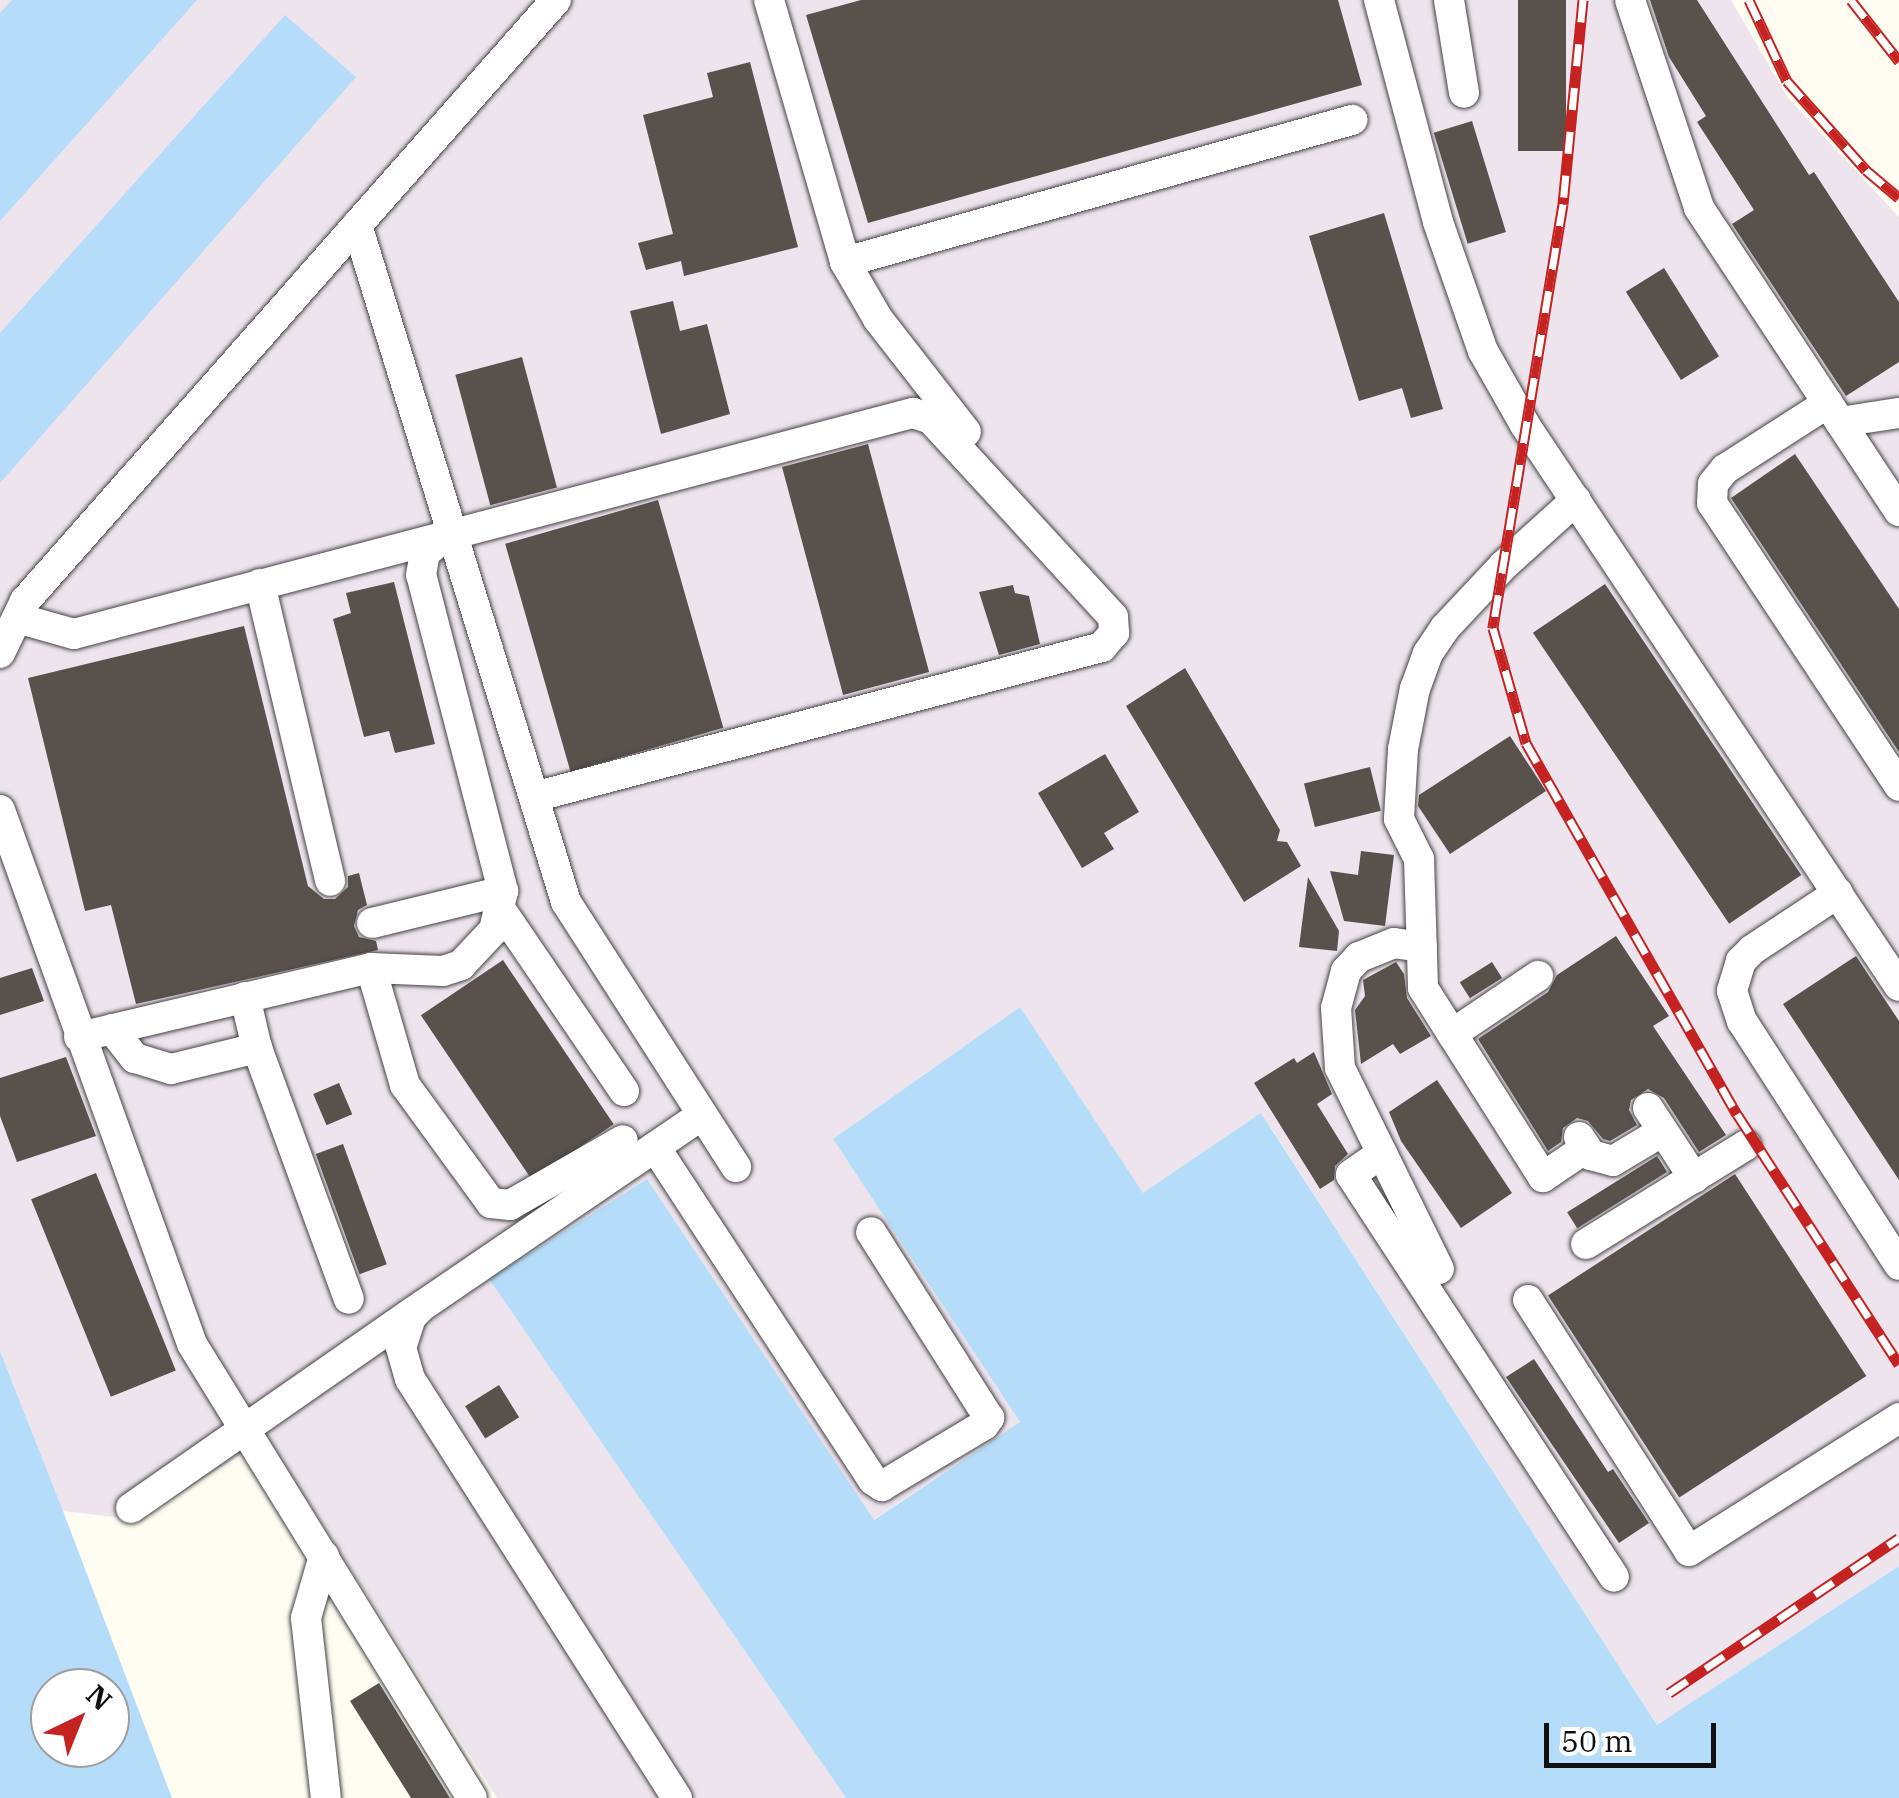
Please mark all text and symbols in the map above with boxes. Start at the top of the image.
north arrow [30,1668,130,1768]
text: N [79,1676,120,1718]
scale bar [1549,1703,1722,1765]
text: 50 m [1561,1721,1633,1760]

